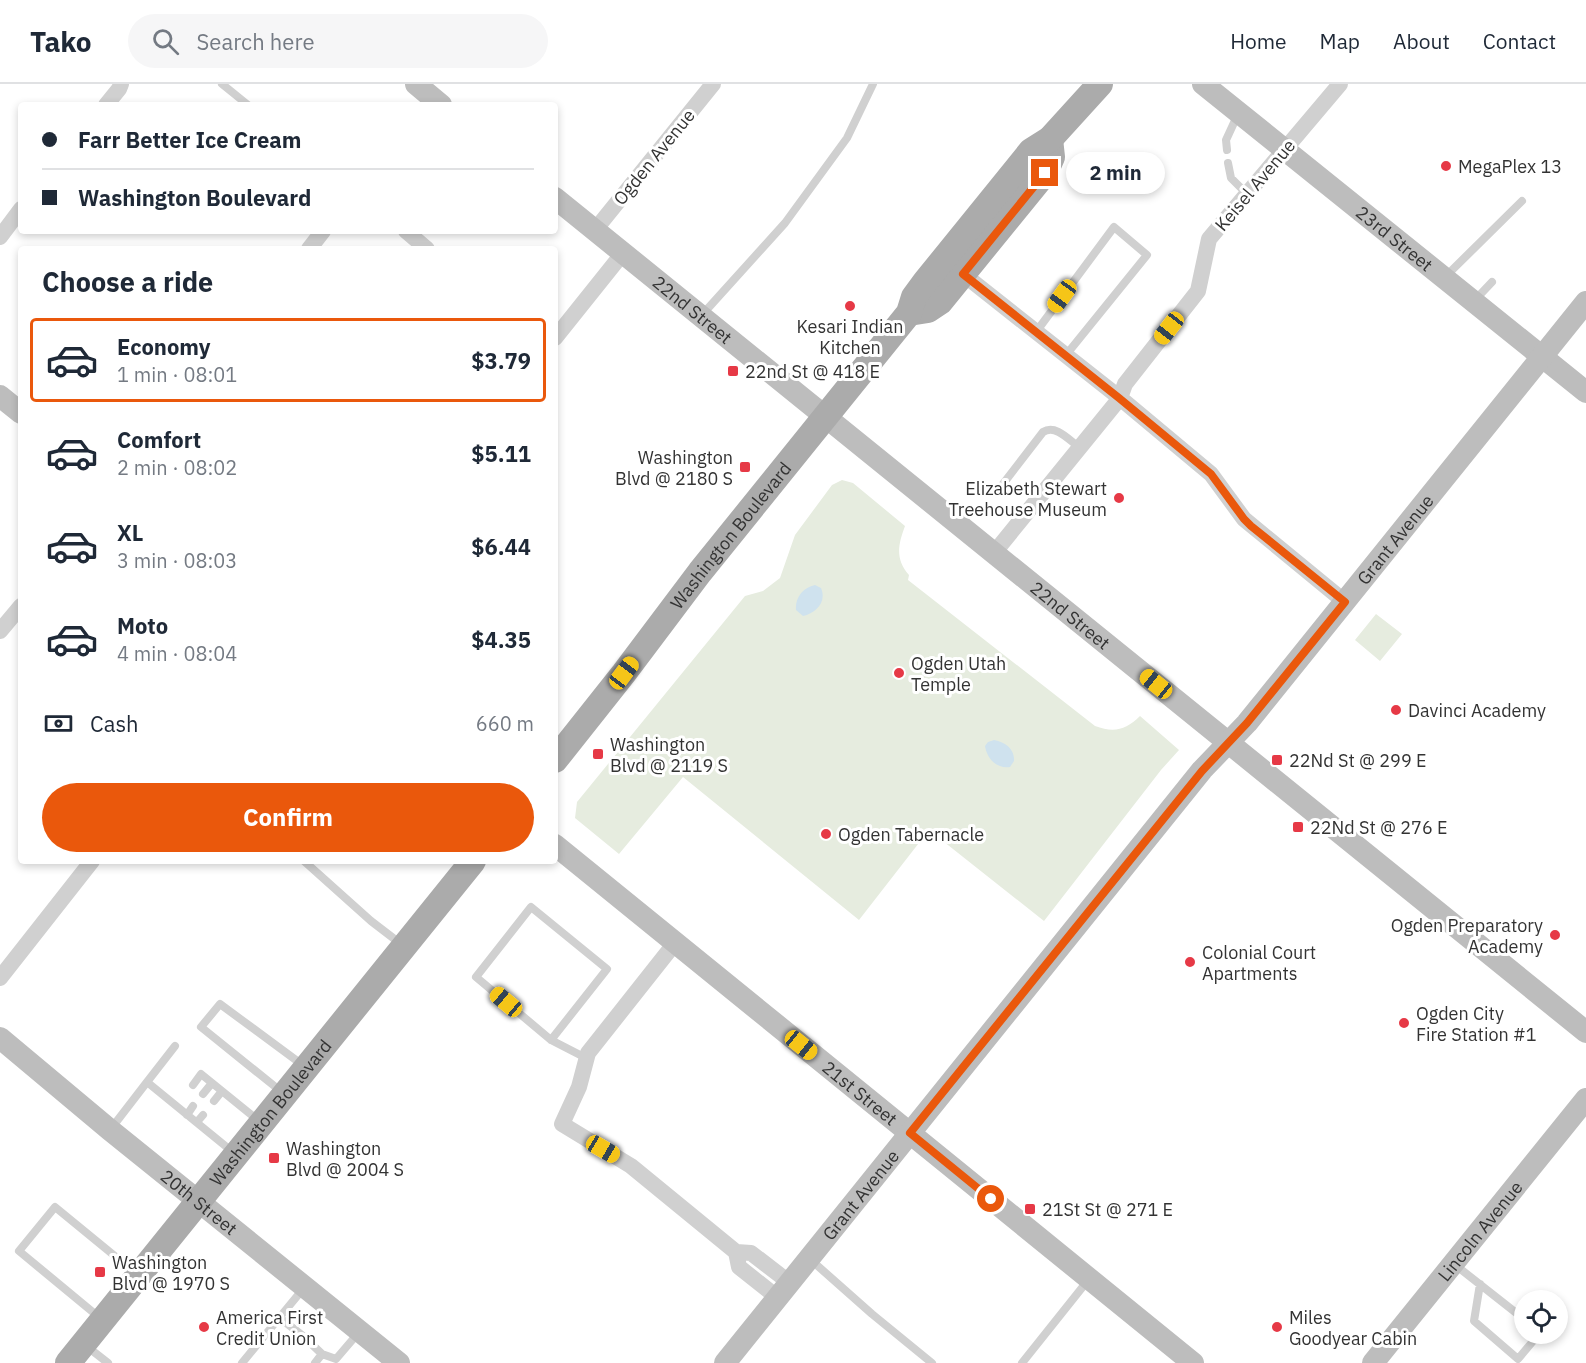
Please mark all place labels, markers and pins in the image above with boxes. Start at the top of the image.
place label: MegaPlex 13 [1458,155,1562,178]
marker: MegaPlex 13 [1439,159,1453,173]
marker: Kesari Indian Kitchen [843,299,857,313]
place label: Kesari Indian Kitchen [797,315,903,359]
place label: 22nd St @ 418 E [745,360,880,383]
marker: 22nd St @ 418 E [726,364,740,378]
place label: Washington Blvd @ 2180 S [615,446,733,490]
marker: Washington Blvd @ 2180 S [738,460,752,474]
place label: Elizabeth Stewart Treehouse Museum [948,477,1107,521]
marker: Elizabeth Stewart Treehouse Museum [1112,491,1126,505]
place label: Ogden Utah Temple [911,652,1006,696]
marker: Ogden Utah Temple [892,666,906,680]
place label: Davinci Academy [1408,699,1546,722]
marker: Davinci Academy [1389,703,1403,717]
place label: Washington Blvd @ 2119 S [610,733,728,777]
marker: Washington Blvd @ 2119 S [591,747,605,761]
place label: 22Nd St @ 299 E [1289,749,1426,772]
marker: 22Nd St @ 299 E [1270,753,1284,767]
place label: 22Nd St @ 276 E [1310,816,1447,839]
marker: 22Nd St @ 276 E [1291,820,1305,834]
place label: Ogden Tabernacle [838,823,984,846]
marker: Ogden Tabernacle [819,827,833,841]
place label: Ogden Preparatory Academy [1391,914,1543,958]
marker: Ogden Preparatory Academy [1548,928,1562,942]
place label: Colonial Court Apartments [1202,941,1316,985]
marker: Colonial Court Apartments [1183,955,1197,969]
place label: Ogden City Fire Station #1 [1416,1002,1537,1046]
marker: Ogden City Fire Station #1 [1397,1016,1411,1030]
place label: Washington Blvd @ 2004 S [286,1137,404,1181]
marker: Washington Blvd @ 2004 S [267,1151,281,1165]
place label: 21St St @ 271 E [1042,1198,1173,1221]
marker: 21St St @ 271 E [1023,1202,1037,1216]
place label: Washington Blvd @ 1970 S [112,1251,230,1295]
marker: Washington Blvd @ 1970 S [93,1265,107,1279]
place label: America First Credit Union [216,1306,323,1350]
place label: Miles Goodyear Cabin [1289,1306,1417,1350]
marker: America First Credit Union [197,1320,211,1334]
marker: Miles Goodyear Cabin [1270,1320,1284,1334]

